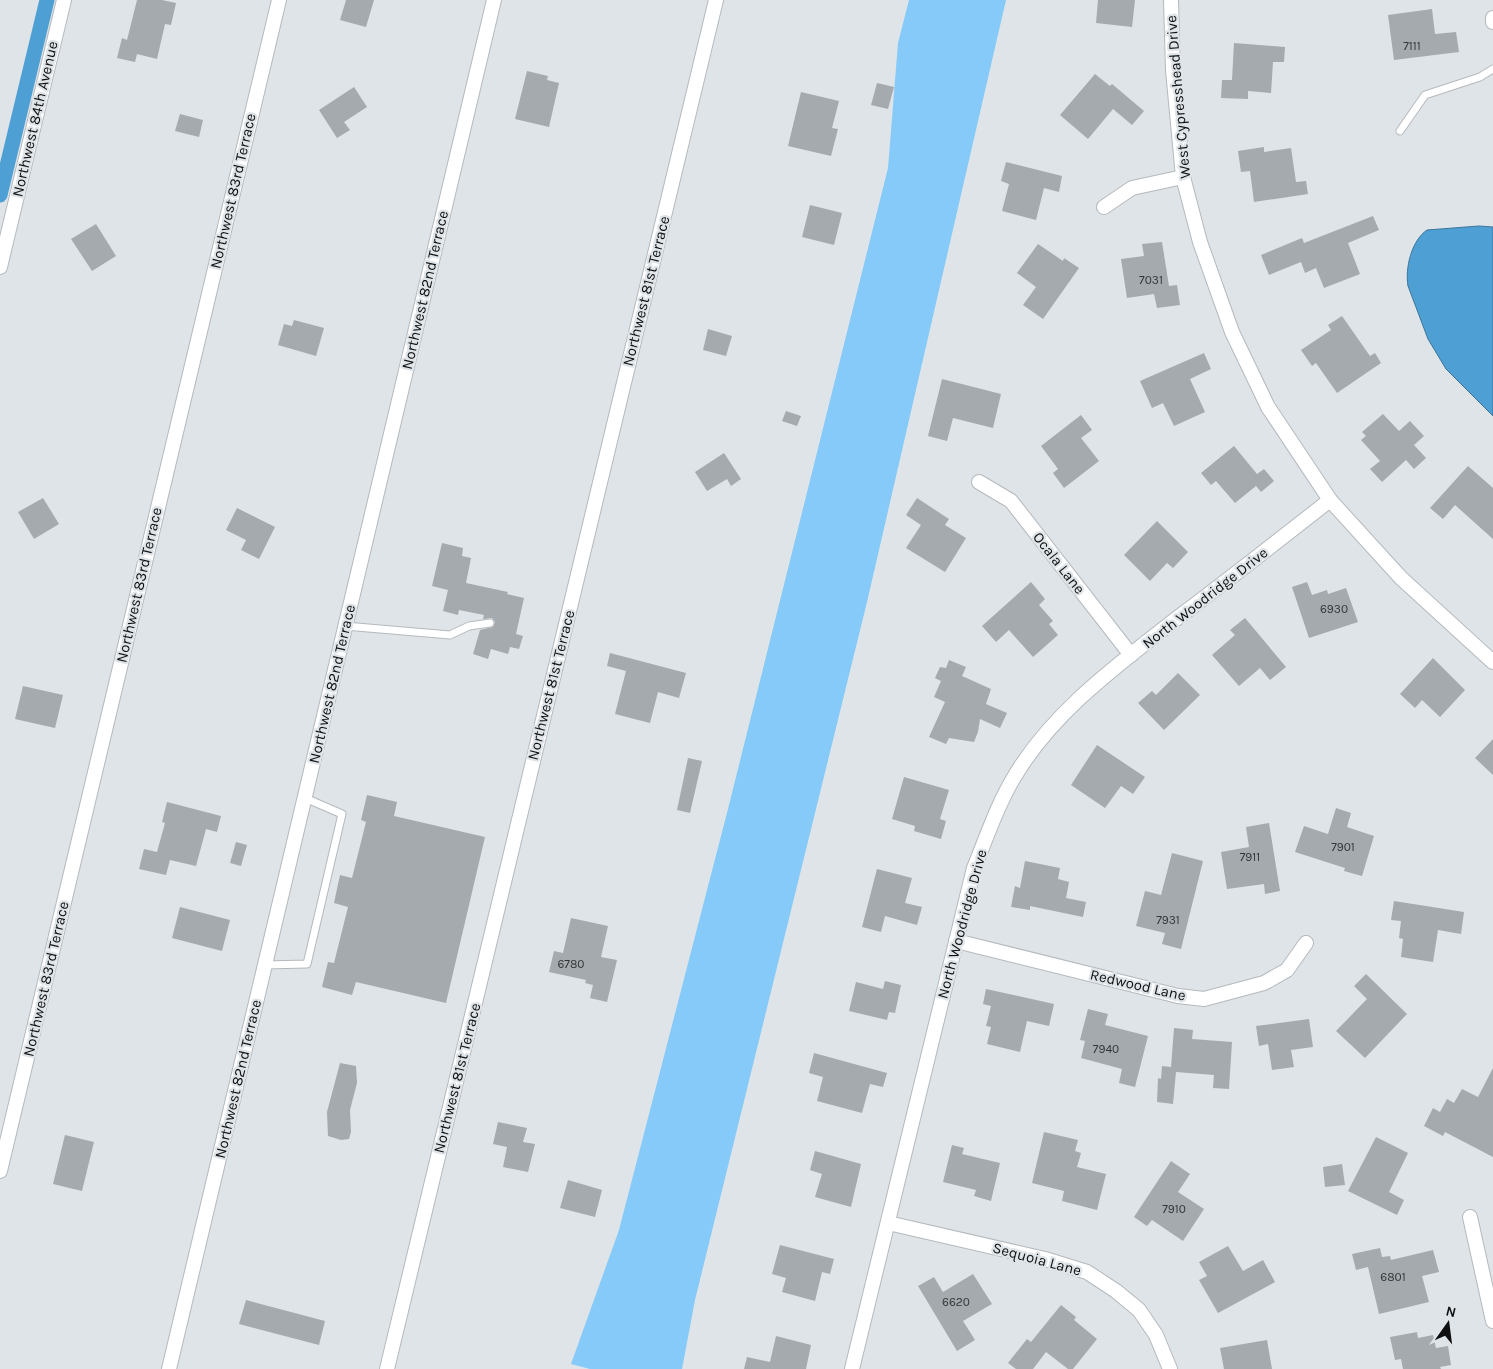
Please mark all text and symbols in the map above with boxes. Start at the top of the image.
street label: West Cypresshead Drive [1162,15,1194,179]
street label: Northwest 84th Avenue [8,39,62,199]
house number: 7111 [1403,39,1421,53]
street label: Northwest 83rd Terrace [206,112,260,270]
street label: Northwest 82nd Terrace [398,209,452,371]
street label: Northwest 81st Terrace [619,214,673,368]
house number: 7031 [1139,273,1163,287]
street label: Northwest 83rd Terrace [112,506,166,664]
street label: Ocala Lane [1029,528,1089,598]
street label: North Woodridge Drive [1139,544,1271,652]
house number: 6930 [1320,602,1348,616]
street label: Northwest 82nd Terrace [305,603,359,765]
street label: Northwest 81st Terrace [524,608,578,762]
house number: 7901 [1331,840,1355,854]
street label: North Woodridge Drive [933,847,991,1001]
house number: 7911 [1240,850,1260,864]
street label: Northwest 83rd Terrace [19,900,73,1058]
house number: 7931 [1156,913,1180,927]
house number: 6780 [557,957,585,971]
street label: Redwood Lane [1088,965,1188,1005]
street label: Northwest 82nd Terrace [211,998,265,1160]
street label: Northwest 81st Terrace [430,1001,484,1155]
house number: 7940 [1093,1042,1119,1056]
house number: 7910 [1162,1202,1186,1216]
street label: Sequoia Lane [991,1239,1083,1279]
house number: 6801 [1380,1270,1406,1284]
house number: 6620 [942,1295,970,1309]
north arrow [1423,1299,1473,1349]
text: N [1444,1302,1458,1321]

